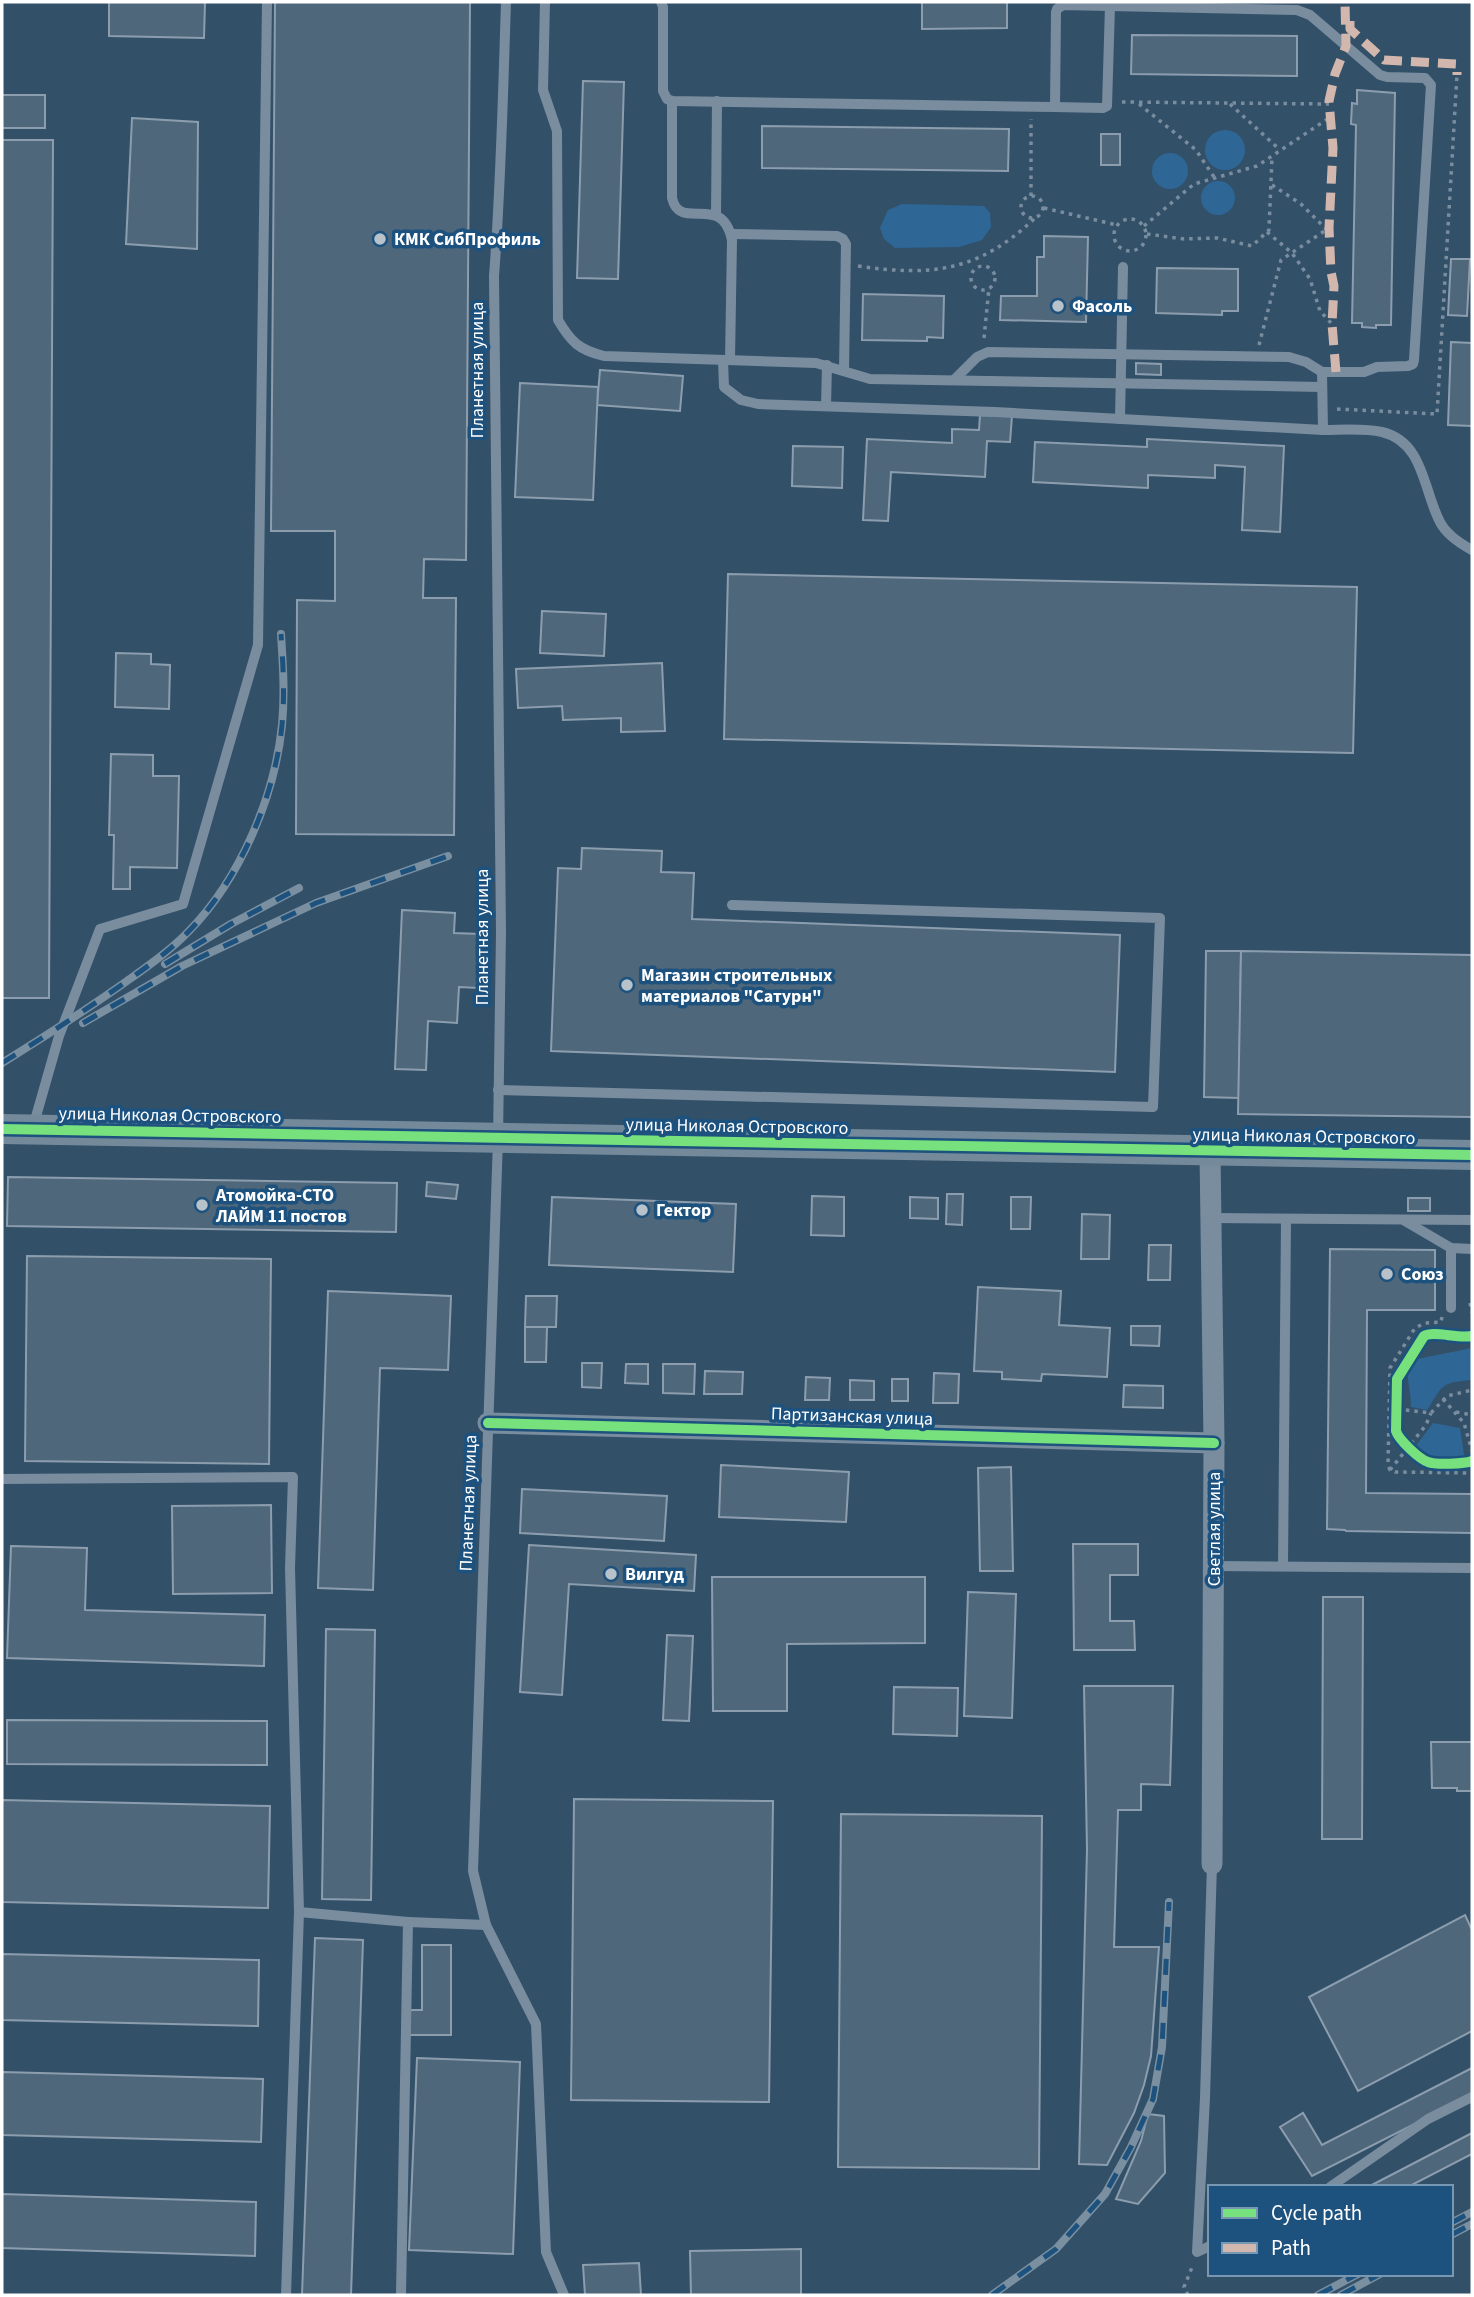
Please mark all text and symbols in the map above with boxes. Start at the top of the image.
place label: КМК СибПрофиль [394,227,541,252]
marker: КМК СибПрофиль [372,231,388,247]
place label: Фасоль [1072,294,1132,319]
marker: Фасоль [1050,298,1066,314]
street label: Планетная улица [465,302,490,438]
street label: Планетная улица [470,869,495,1005]
place label: Магазин строительных материалов "Сатурн" [641,963,832,1009]
marker: Магазин строительных материалов "Сатурн" [619,977,635,993]
street label: улица Николая Островского [58,1101,282,1130]
street label: улица Николая Островского [625,1112,849,1141]
street label: улица Николая Островского [1192,1122,1416,1151]
place label: Атомойка-СТО ЛАЙМ 11 постов [215,1183,347,1229]
marker: Атомойка-СТО ЛАЙМ 11 постов [194,1197,210,1213]
place label: Гектор [656,1198,711,1223]
marker: Гектор [634,1202,650,1218]
place label: Союз [1401,1262,1444,1287]
marker: Союз [1379,1266,1395,1282]
street label: Партизанская улица [770,1401,934,1432]
street label: Планетная улица [454,1434,483,1572]
street label: Светлая улица [1202,1472,1227,1586]
place label: Вилгуд [625,1562,684,1587]
marker: Вилгуд [603,1566,619,1582]
legend [1208,2185,1453,2276]
text: Cycle path [1271,2198,1362,2228]
text: Path [1271,2233,1311,2263]

